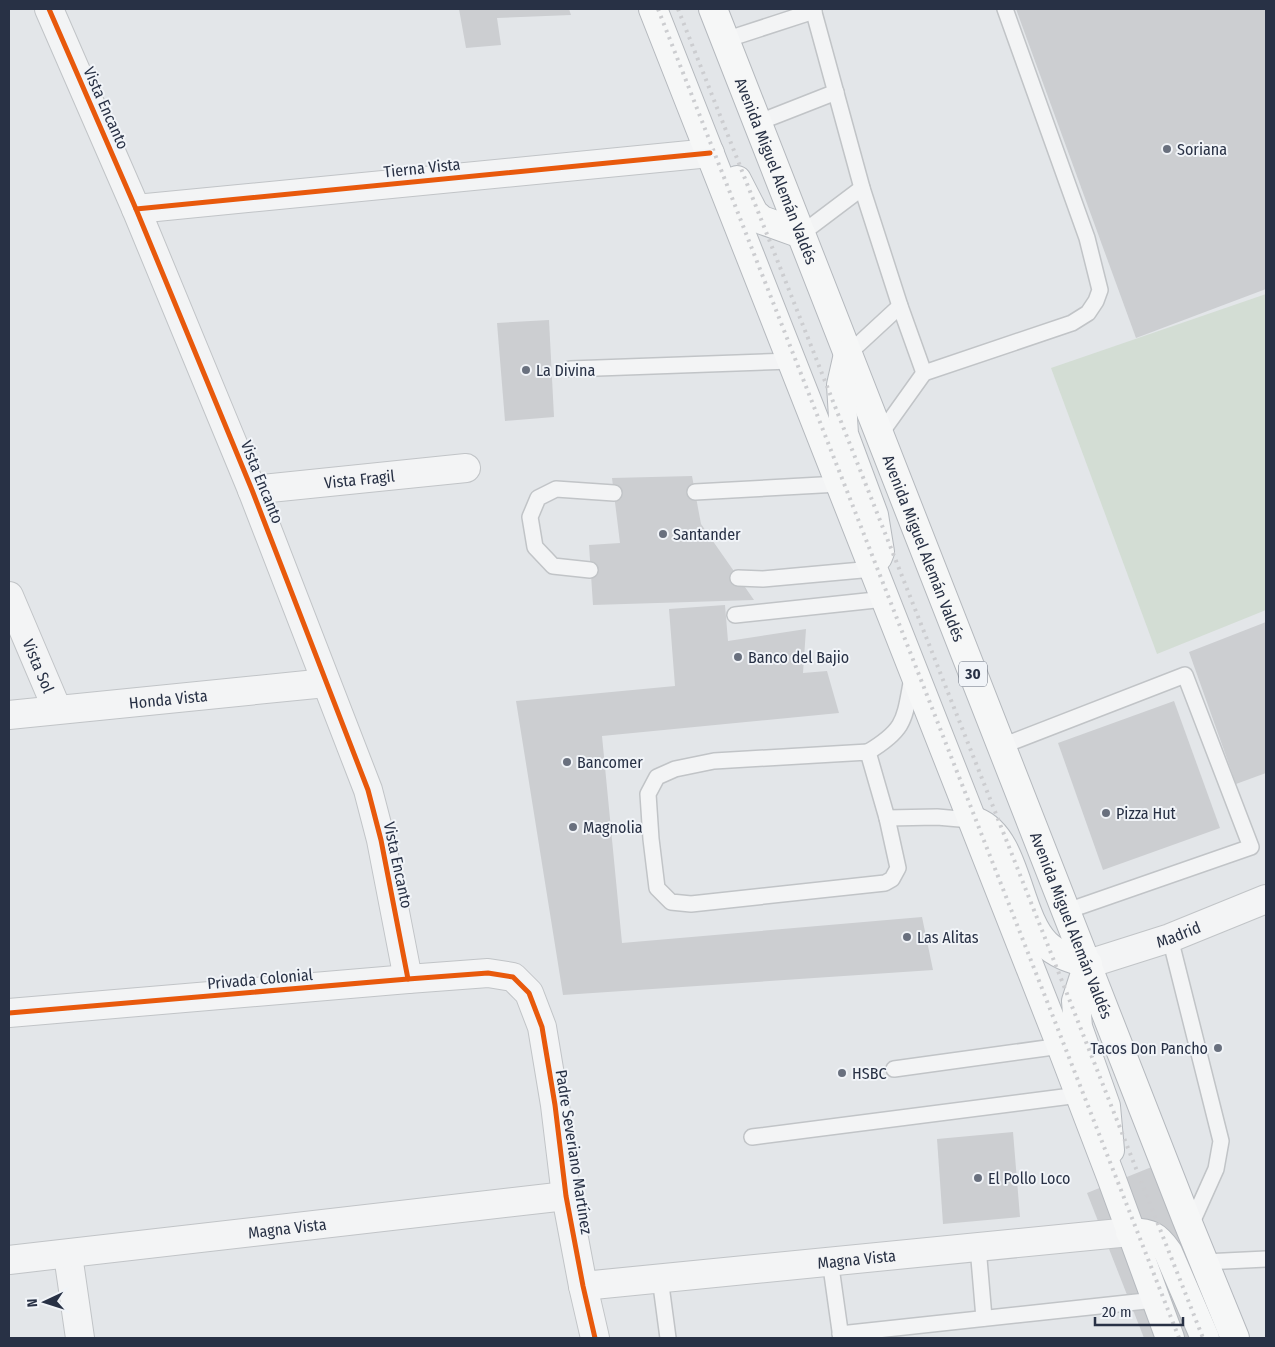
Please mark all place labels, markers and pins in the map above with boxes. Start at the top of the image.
place label: Soriana [1177,140,1227,159]
marker: Soriana [1161,143,1173,155]
place label: La Divina [536,361,595,380]
marker: La Divina [520,364,532,376]
place label: Santander [673,525,741,544]
marker: Santander [657,528,669,540]
place label: Banco del Bajio [748,648,849,667]
marker: Banco del Bajio [732,651,744,663]
place label: Bancomer [577,753,643,772]
marker: Bancomer [561,756,573,768]
place label: Pizza Hut [1116,804,1177,823]
marker: Pizza Hut [1100,807,1112,819]
place label: Magnolia [583,818,643,837]
marker: Magnolia [567,821,579,833]
place label: Las Alitas [917,928,979,947]
marker: Las Alitas [901,931,913,943]
place label: Tacos Don Pancho [1091,1039,1208,1058]
marker: Tacos Don Pancho [1212,1042,1224,1054]
place label: HSBC [852,1064,887,1083]
marker: HSBC [836,1067,848,1079]
place label: El Pollo Loco [988,1169,1070,1188]
marker: El Pollo Loco [972,1172,984,1184]

